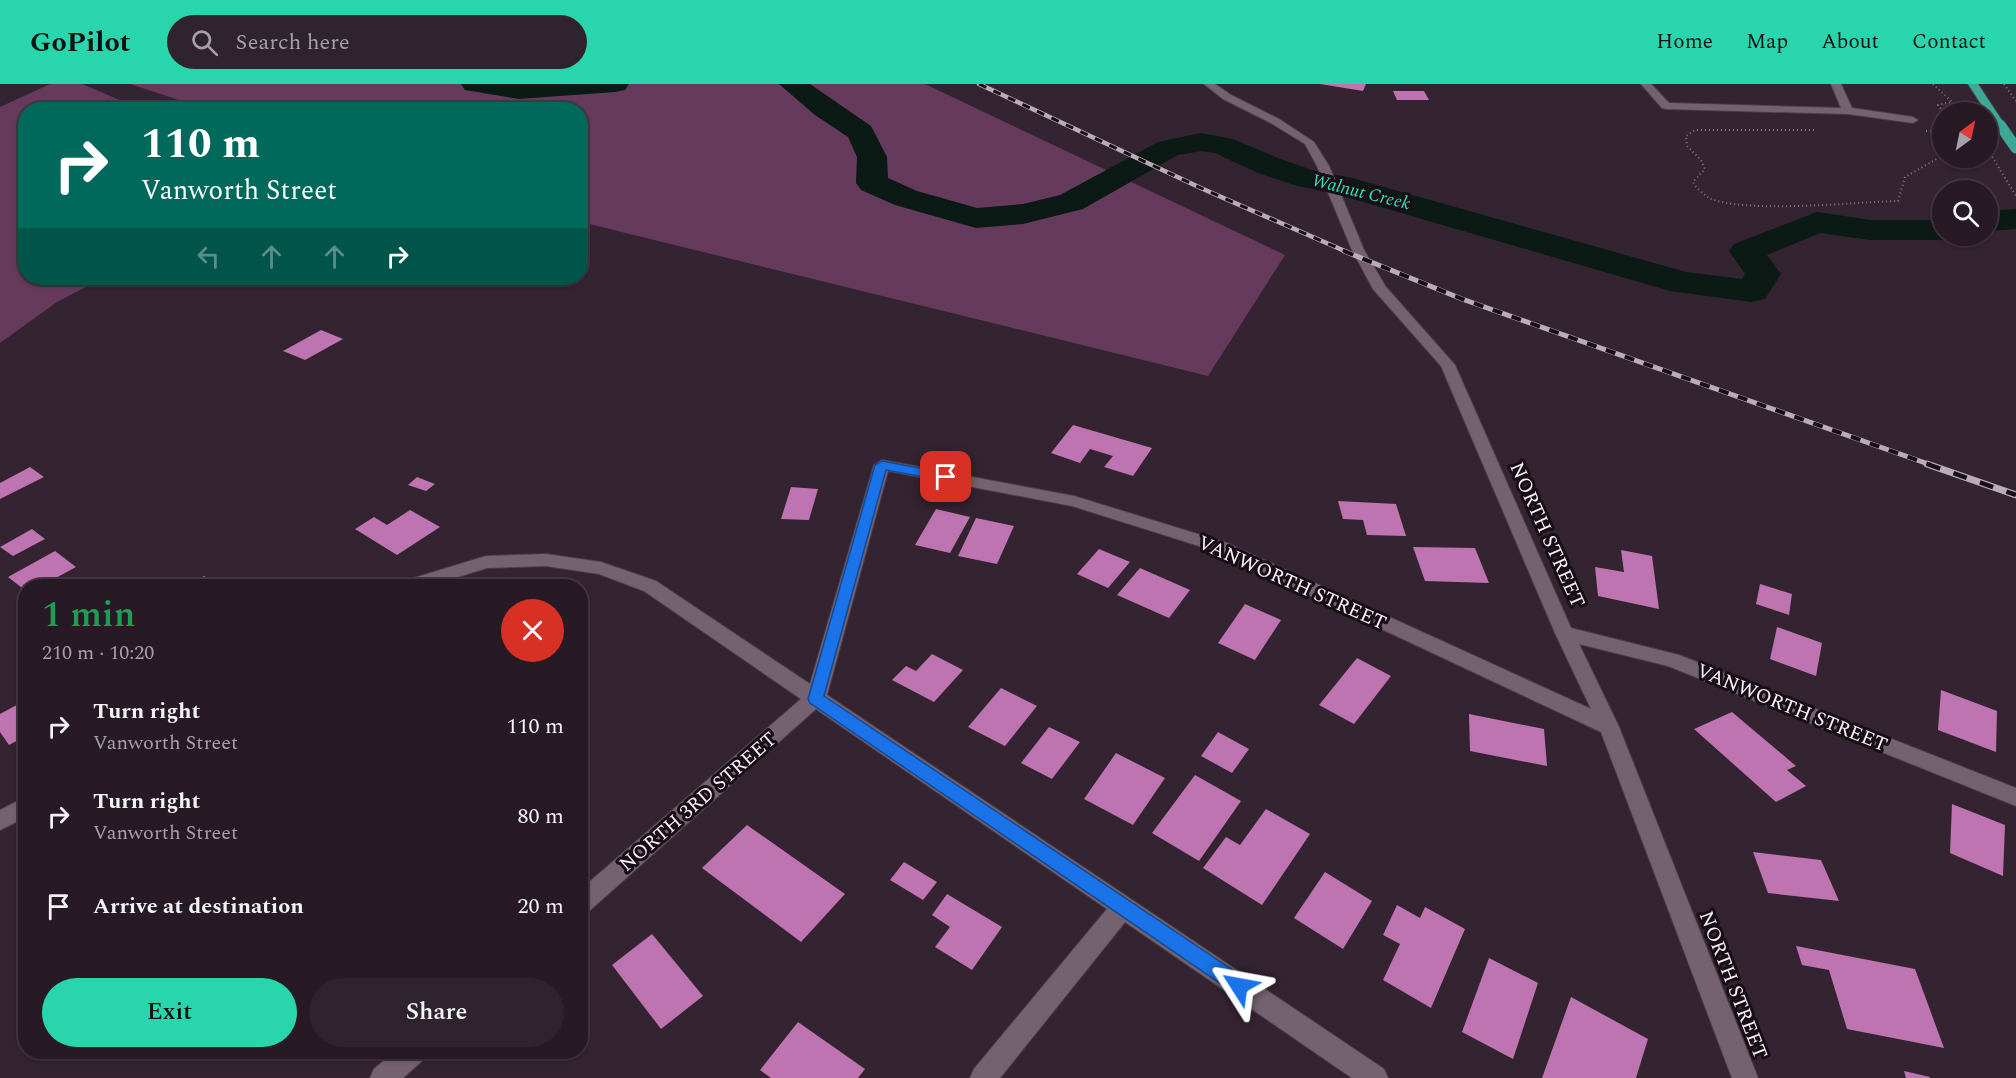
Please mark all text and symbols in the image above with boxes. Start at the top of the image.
search box [167,15,587,69]
text: GoPilot [30,21,131,64]
icon: search [188,26,221,59]
text: Search here [236,26,350,59]
text: Home [1656,26,1713,58]
text: Map [1746,26,1788,58]
text: About [1821,26,1879,58]
text: Contact [1912,26,1986,58]
north arrow [1932,102,1998,168]
map controls [1932,102,1998,246]
text: 110 m [141,113,260,176]
icon: right [42,126,120,204]
water label: Walnut Creek [1309,167,1414,217]
text: Vanworth Street [141,170,337,212]
button: search [1932,180,1998,246]
icon: left [192,240,225,273]
icon: ahead [255,240,288,273]
icon: ahead [318,240,351,273]
icon: right [381,240,414,273]
pin [920,451,971,502]
street label: NORTH STREET [1501,457,1593,613]
icon: arrive [929,460,962,493]
street label: VANWORTH STREET [1193,528,1391,638]
text: 1 min [42,588,135,643]
button: close [501,599,564,662]
text: 210 m · 10:20 [42,638,154,668]
street label: VANWORTH STREET [1692,656,1892,760]
text: Turn right [93,695,200,728]
icon: right [42,710,75,743]
text: 110 m [507,710,564,743]
street label: NORTH 3RD STREET [613,725,783,879]
text: Vanworth Street [93,728,238,758]
text: Turn right [93,785,200,818]
icon: right [42,800,75,833]
text: 80 m [518,800,564,833]
text: Vanworth Street [93,818,238,848]
icon: arrive [42,890,75,923]
text: Arrive at destination [93,890,304,923]
text: 20 m [518,890,564,923]
street label: NORTH STREET [1691,906,1775,1064]
position arrow [1207,954,1271,1018]
button: Exit [42,978,297,1047]
button: Share [309,978,564,1047]

